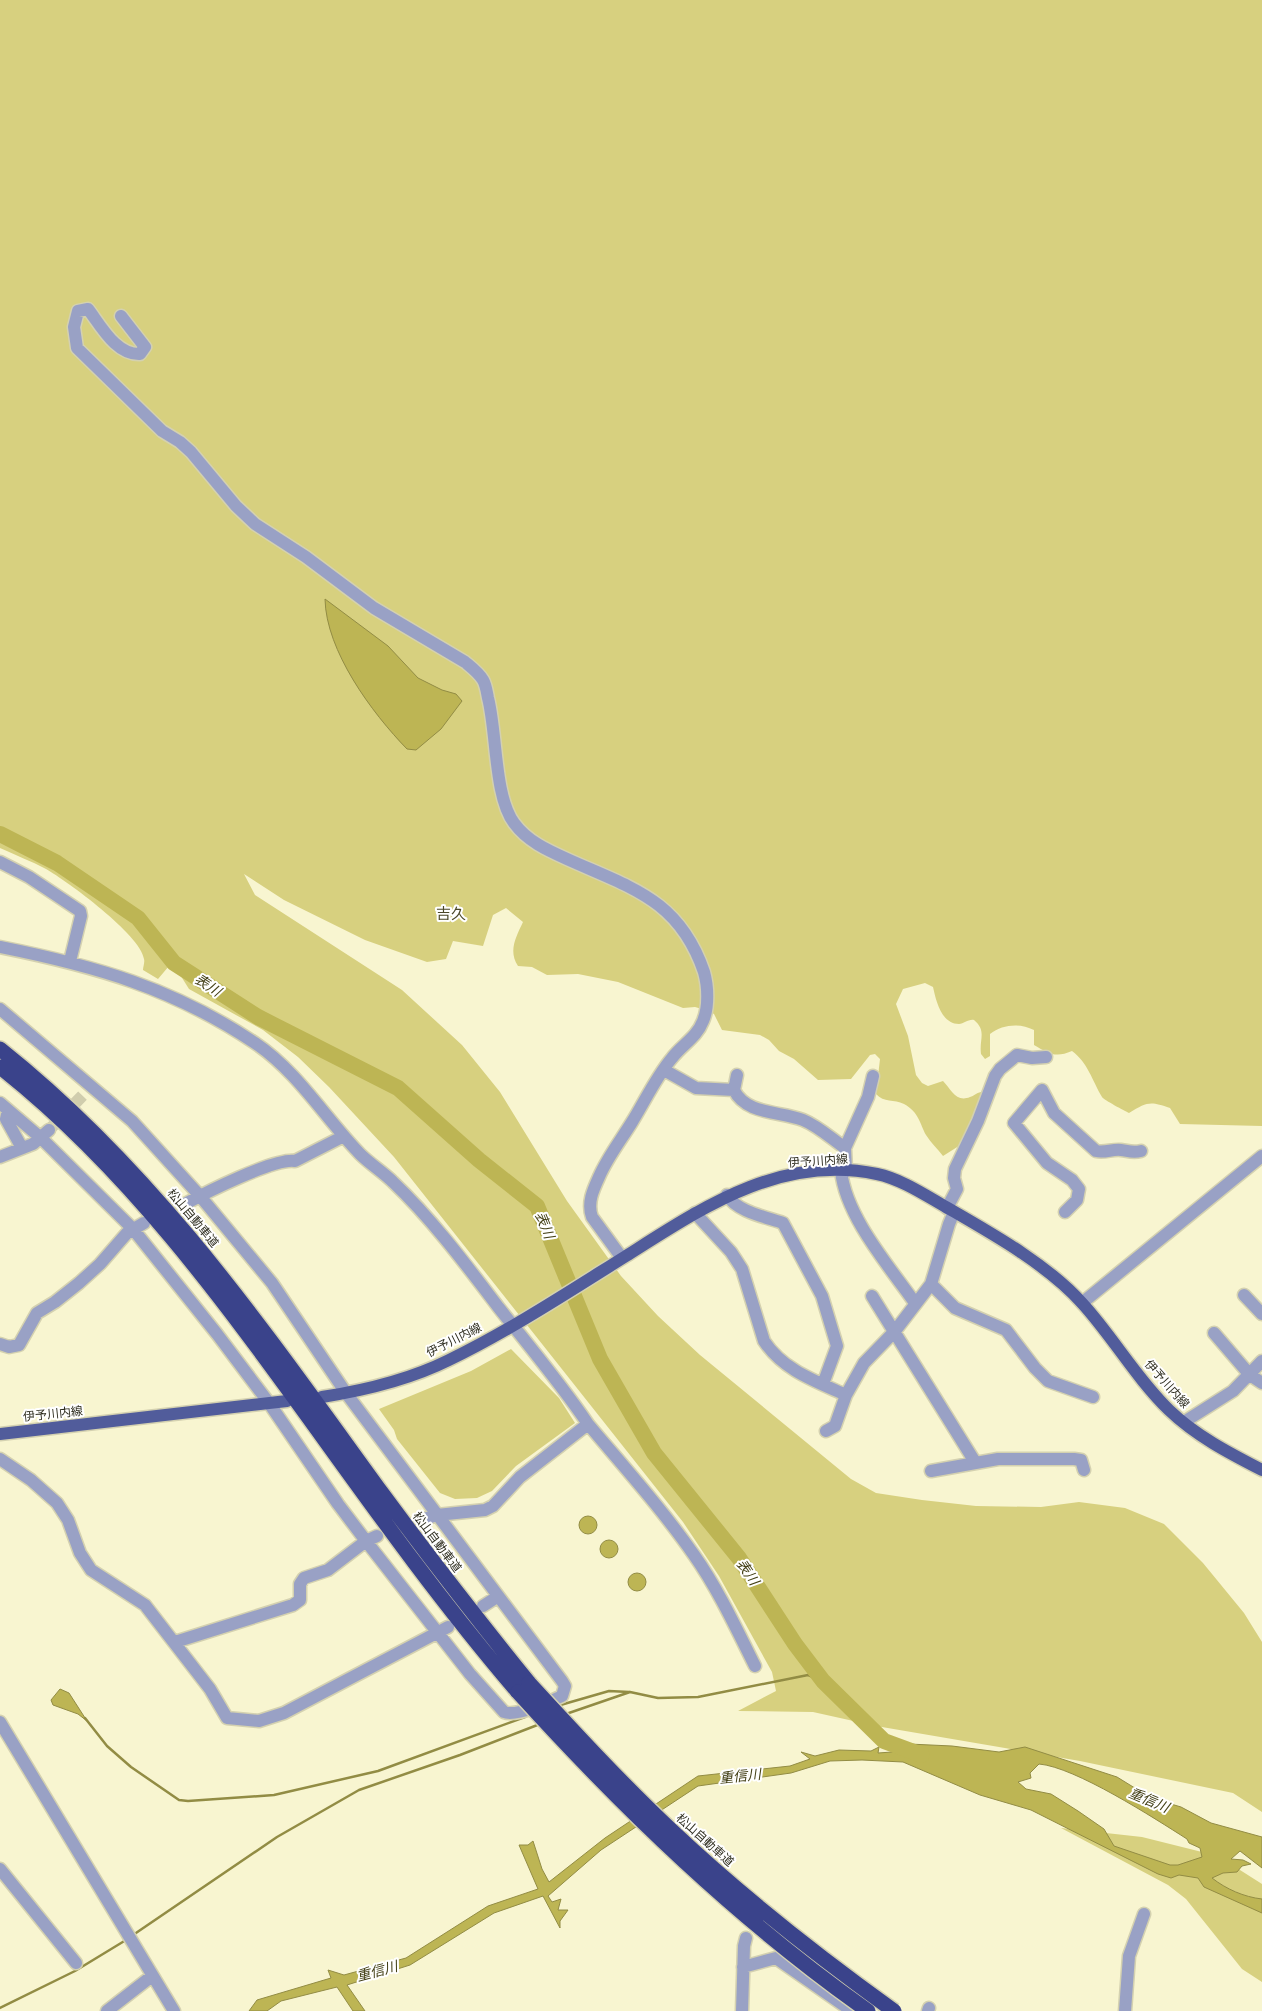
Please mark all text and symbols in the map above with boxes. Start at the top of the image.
district label: 吉久 [436,902,466,923]
water label: 表川 [191,968,227,1001]
street label: 伊予川内線 [787,1149,848,1170]
street label: 松山自動車道 [164,1184,224,1250]
water label: 表川 [531,1208,561,1243]
street label: 伊予川内線 [423,1317,484,1360]
street label: 伊予川内線 [1142,1355,1195,1411]
street label: 伊予川内線 [22,1401,84,1424]
street label: 松山自動車道 [410,1507,467,1575]
water label: 表川 [733,1554,766,1590]
water label: 重信川 [718,1763,764,1787]
water label: 重信川 [1126,1782,1174,1817]
street label: 松山自動車道 [674,1808,738,1869]
water label: 重信川 [354,1954,402,1985]

